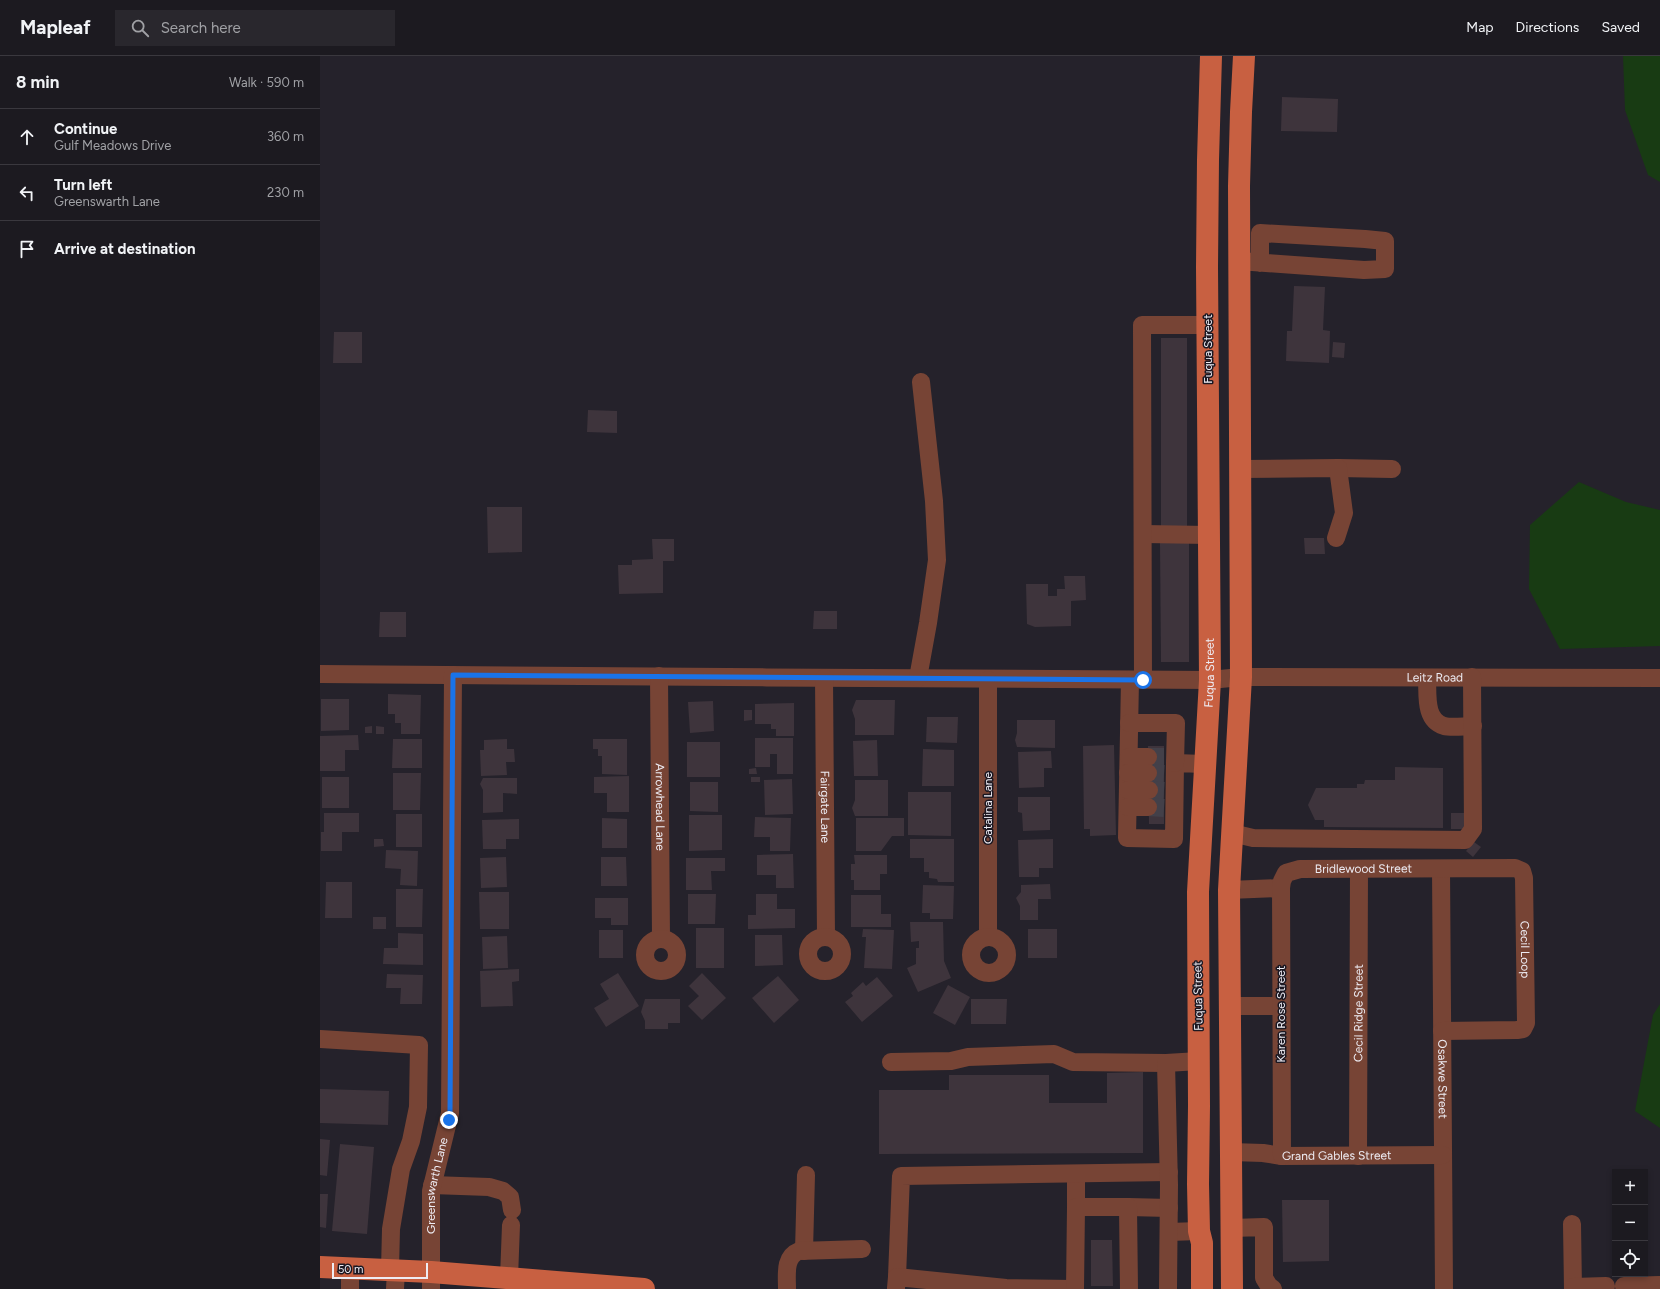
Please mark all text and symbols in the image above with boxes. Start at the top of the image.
search box [115,10,395,46]
text: Mapleaf [20,16,91,39]
icon: search [129,17,151,39]
text: Search here [161,19,241,37]
text: Map [1466,19,1494,36]
text: Directions [1516,19,1579,36]
text: Saved [1601,19,1640,36]
text: 8 min [16,72,59,92]
text: Walk · 590 m [229,75,304,90]
text: Continue [54,120,117,138]
icon: ahead [16,126,38,148]
text: 360 m [267,129,304,144]
text: Gulf Meadows Drive [54,138,171,153]
text: Turn left [54,176,112,194]
icon: left [16,182,38,204]
text: 230 m [267,185,304,200]
text: Greenswarth Lane [54,194,160,209]
icon: arrive [16,238,38,260]
text: Arrive at destination [54,240,195,258]
street label: Fuqua Street [1201,314,1215,384]
street label: Fuqua Street [1201,637,1217,708]
street label: Leitz Road [1406,670,1463,685]
route start [1134,671,1152,689]
street label: Arrowhead Lane [653,763,667,851]
street label: Fairgate Lane [818,771,832,844]
street label: Catalina Lane [981,771,995,844]
street label: Bridlewood Street [1315,861,1413,876]
street label: Cecil Loop [1518,921,1532,978]
street label: Fuqua Street [1190,961,1206,1031]
street label: Cecil Ridge Street [1351,964,1366,1062]
street label: Karen Rose Street [1274,965,1288,1062]
street label: Osakwe Street [1435,1039,1450,1119]
route end [440,1111,458,1129]
street label: Greenswarth Lane [423,1136,451,1234]
street label: Grand Gables Street [1282,1148,1392,1163]
map controls [1612,1169,1648,1277]
button: + [1612,1169,1648,1205]
button: − [1612,1205,1648,1241]
button: locate [1612,1241,1648,1277]
scale bar [332,1261,428,1280]
text: 50 m [338,1263,363,1276]

